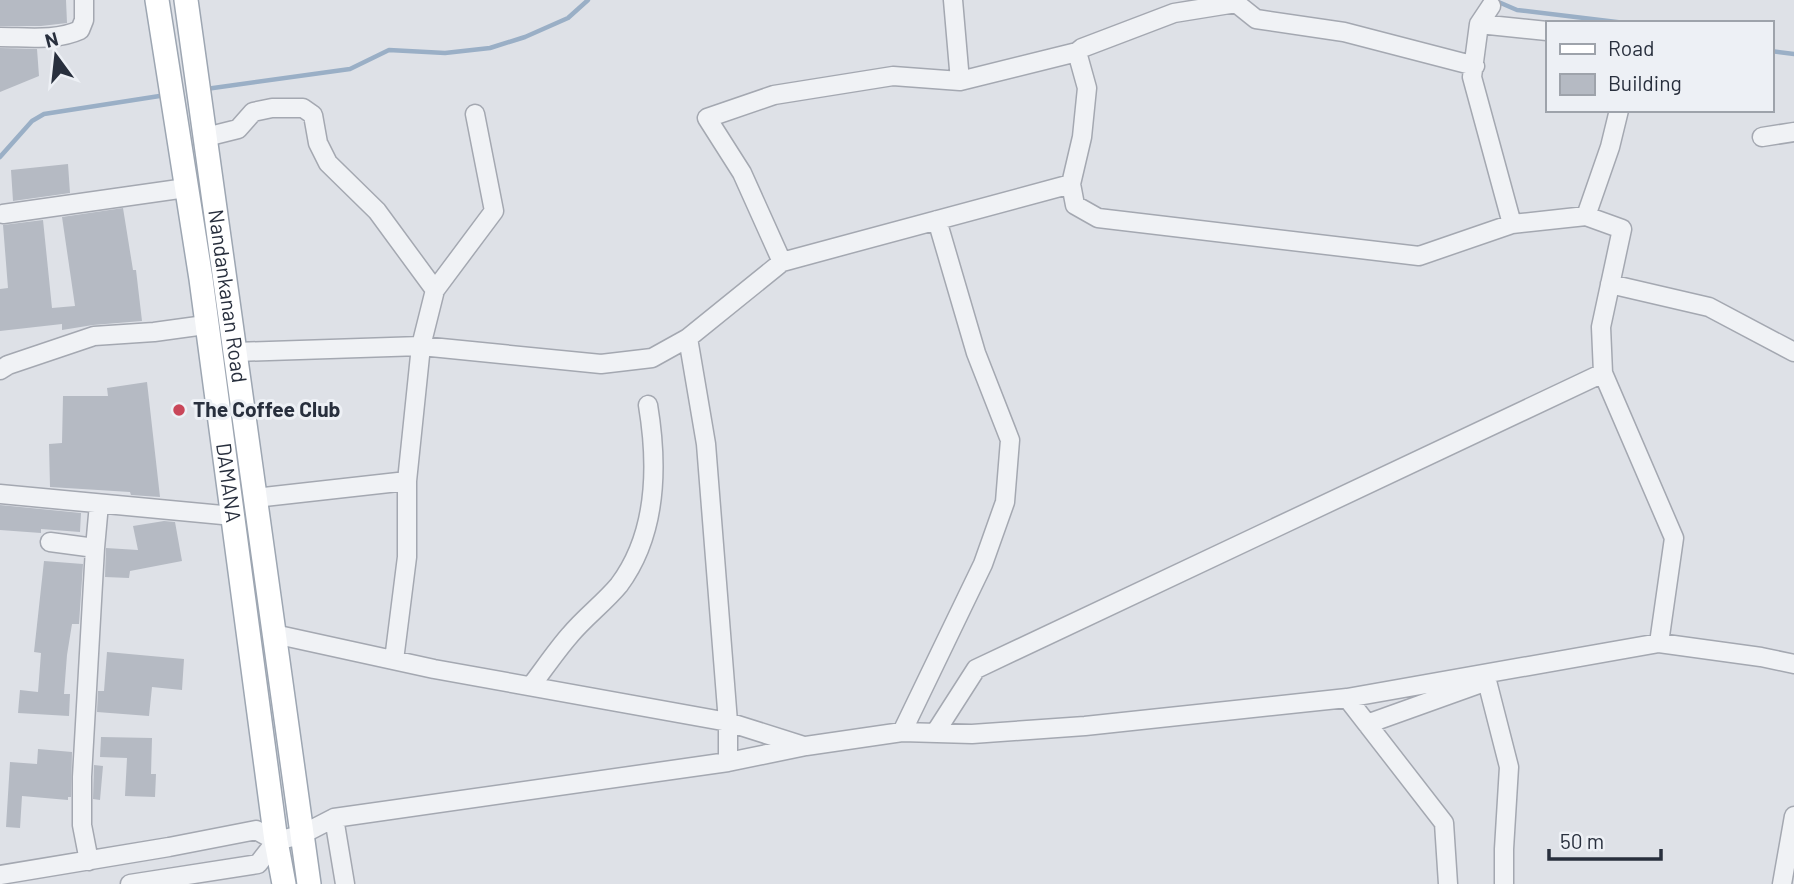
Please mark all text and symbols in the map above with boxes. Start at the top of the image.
north arrow [21,21,91,91]
legend [1546,21,1773,112]
text: N [42,26,61,52]
text: Road [1608,35,1654,60]
text: Building [1608,70,1682,95]
street label: Nandankanan Road [204,208,253,384]
place label: The Coffee Club [193,396,341,421]
marker: The Coffee Club [171,402,187,418]
street label: DAMANA [212,441,247,524]
scale bar [1549,818,1661,862]
text: 50 m [1560,828,1604,853]

